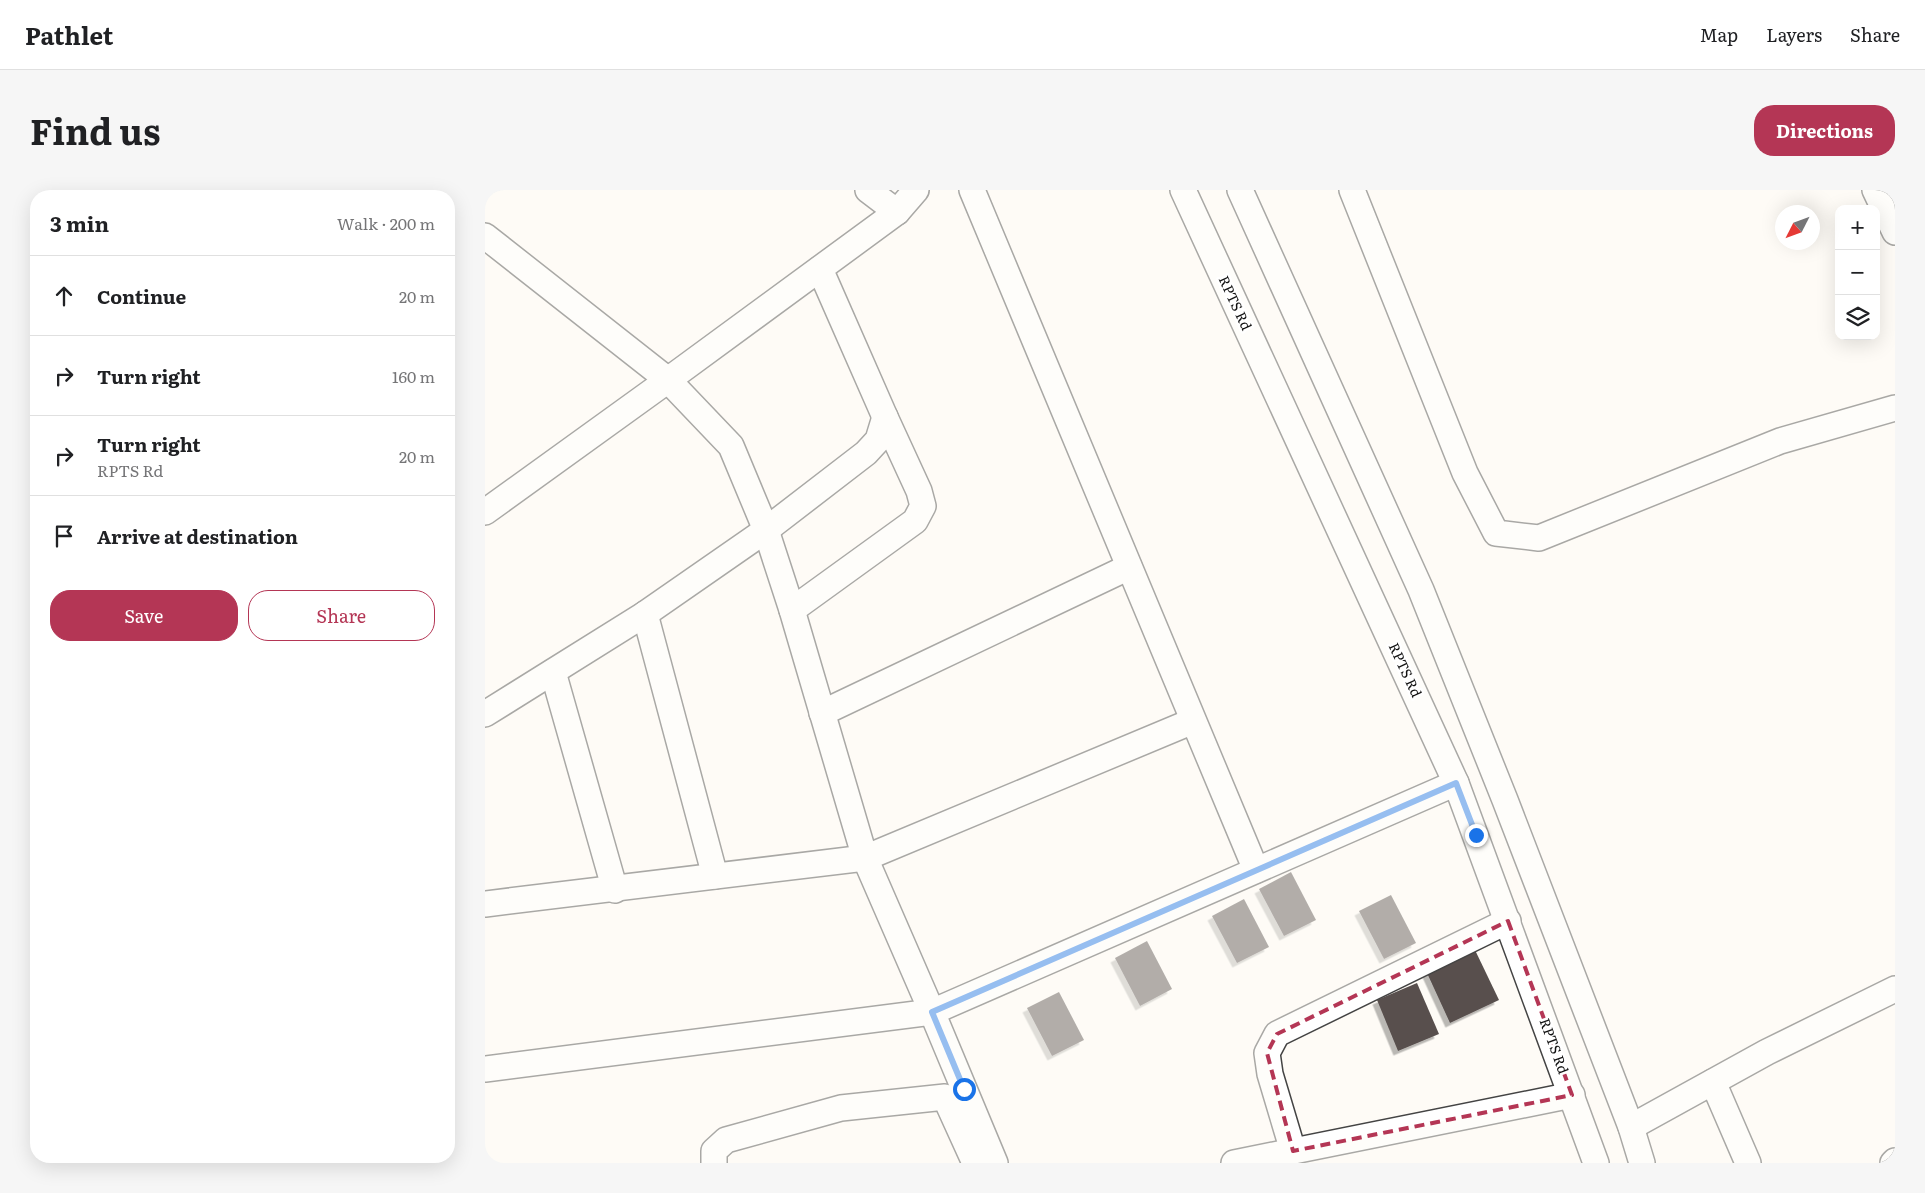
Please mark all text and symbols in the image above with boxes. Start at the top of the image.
text: Pathlet [25,17,113,52]
text: Map [1700,21,1738,48]
text: Layers [1766,21,1822,48]
text: Share [1850,21,1900,48]
text: Find us [30,104,160,156]
button: Directions [1754,105,1895,156]
north arrow [1775,205,1820,250]
map controls [1835,205,1880,340]
button: + [1835,205,1880,250]
text: 3 min [50,207,109,238]
text: Walk · 200 m [337,211,435,235]
button: − [1835,250,1880,295]
street label: RPTS Rd [1215,272,1257,334]
icon: ahead [50,282,78,310]
text: Continue [97,282,186,310]
text: 20 m [399,284,435,308]
button: layers [1835,295,1880,340]
icon: right [50,362,78,390]
text: Turn right [97,362,201,390]
text: 160 m [392,364,435,388]
text: Turn right [97,430,201,458]
icon: right [50,442,78,470]
text: 20 m [399,444,435,468]
text: RPTS Rd [97,458,163,482]
icon: arrive [50,522,78,550]
text: Arrive at destination [97,522,298,550]
button: Save [50,590,238,641]
button: Share [248,590,435,641]
street label: RPTS Rd [1385,639,1427,701]
route end [1465,824,1488,847]
street label: RPTS Rd [1536,1015,1574,1077]
route start [953,1078,976,1101]

